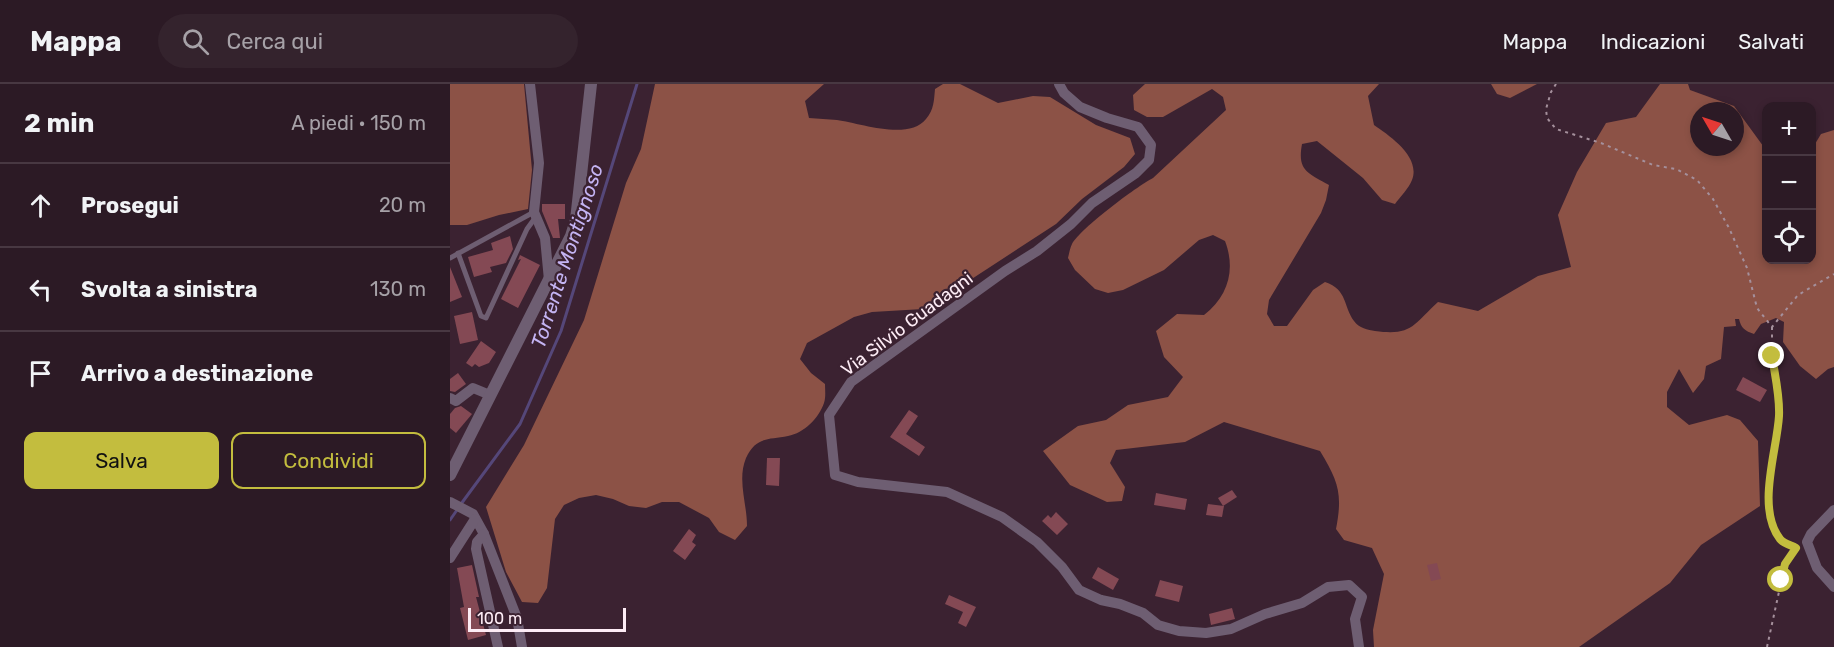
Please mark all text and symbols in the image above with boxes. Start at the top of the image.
search box [158,14,578,68]
text: Mappa [30,25,122,58]
icon: search [179,25,212,58]
text: Cerca qui [227,28,323,55]
text: Mappa [1502,29,1567,54]
text: Indicazioni [1600,29,1705,54]
text: Salvati [1738,29,1804,54]
north arrow [1690,102,1744,156]
map controls [1762,102,1816,264]
button: + [1762,102,1816,156]
text: 2 min [24,108,94,139]
text: A piedi · 150 m [291,111,426,135]
button: − [1762,156,1816,210]
water label: Torrente Montignoso [526,161,608,351]
icon: ahead [24,189,57,222]
text: Prosegui [81,192,179,219]
text: 20 m [379,193,426,217]
button: locate [1762,210,1816,264]
street label: Via Silvio Guadagni [837,267,977,381]
icon: left [24,273,57,306]
text: Svolta a sinistra [81,276,258,303]
text: 130 m [370,277,426,301]
route end [1758,342,1784,368]
icon: arrive [24,357,57,390]
text: Arrivo a destinazione [81,360,313,387]
button: Salva [24,432,219,489]
button: Condividi [231,432,426,489]
route start [1767,566,1793,592]
scale bar [468,605,626,632]
text: 100 m [477,609,522,628]

